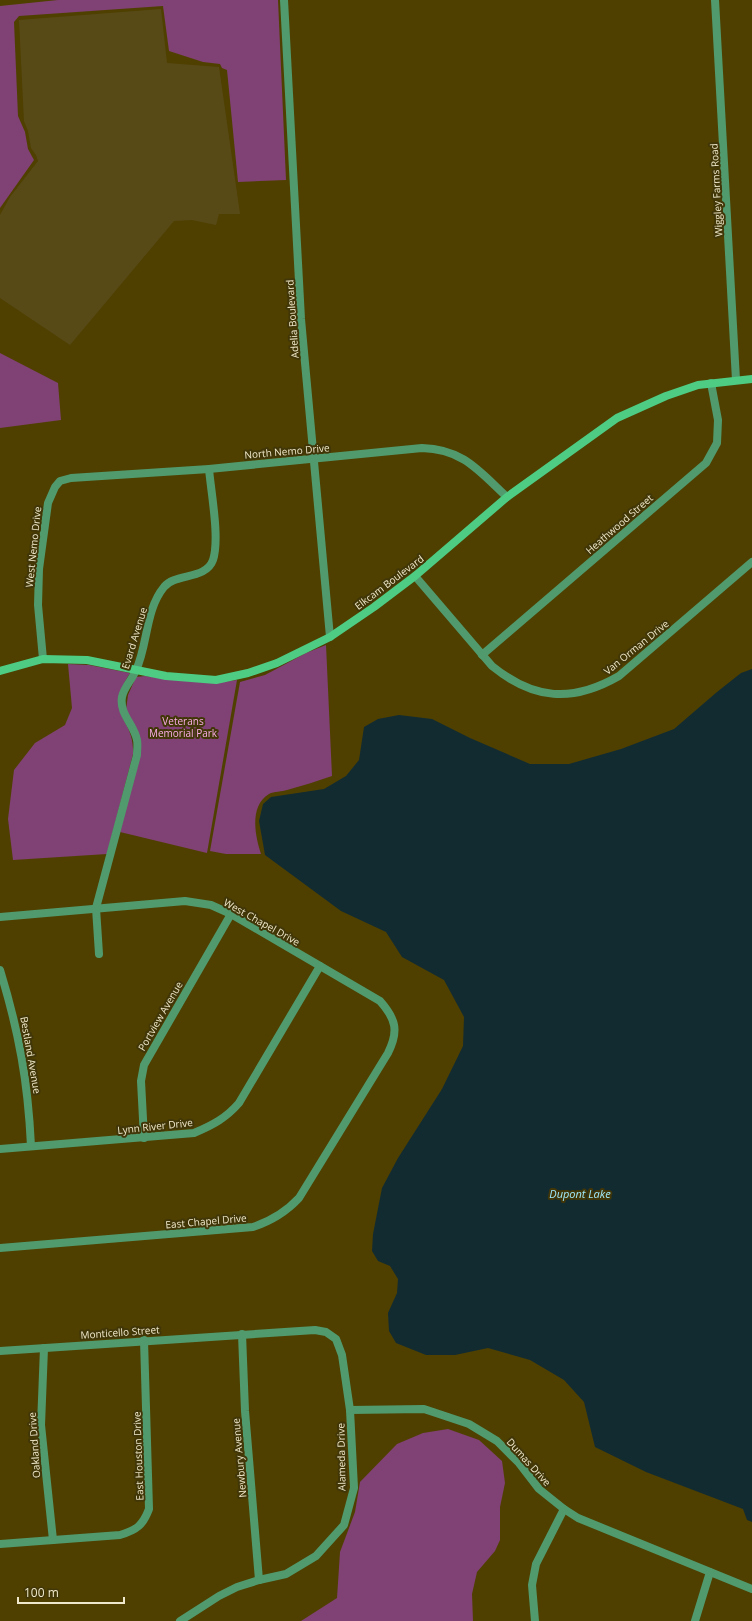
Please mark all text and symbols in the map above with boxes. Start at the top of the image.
street label: Wiggley Farms Road [707,143,725,237]
street label: Adelia Boulevard [282,279,302,359]
street label: North Nemo Drive [244,440,331,462]
street label: Heathwood Street [582,491,656,557]
street label: West Nemo Drive [22,505,44,588]
street label: Elkcam Boulevard [352,551,426,613]
street label: Evard Avenue [118,605,150,671]
street label: Van Orman Drive [600,616,672,678]
park label: Veterans Memorial Park [149,714,218,740]
street label: West Chapel Drive [221,895,303,949]
street label: Portview Avenue [134,978,186,1053]
street label: Bestland Avenue [17,1015,45,1095]
street label: Lynn River Drive [117,1115,194,1137]
water label: Dupont Lake [549,1186,611,1201]
street label: East Chapel Drive [165,1210,248,1232]
street label: Monticello Street [80,1322,160,1342]
street label: Oakland Drive [25,1411,43,1478]
street label: East Houston Drive [129,1411,147,1501]
street label: Newbury Avenue [229,1417,249,1498]
street label: Alameda Drive [333,1422,349,1491]
street label: Dumas Drive [504,1435,555,1489]
scale bar [18,1579,124,1605]
text: 100 m [24,1584,59,1601]

